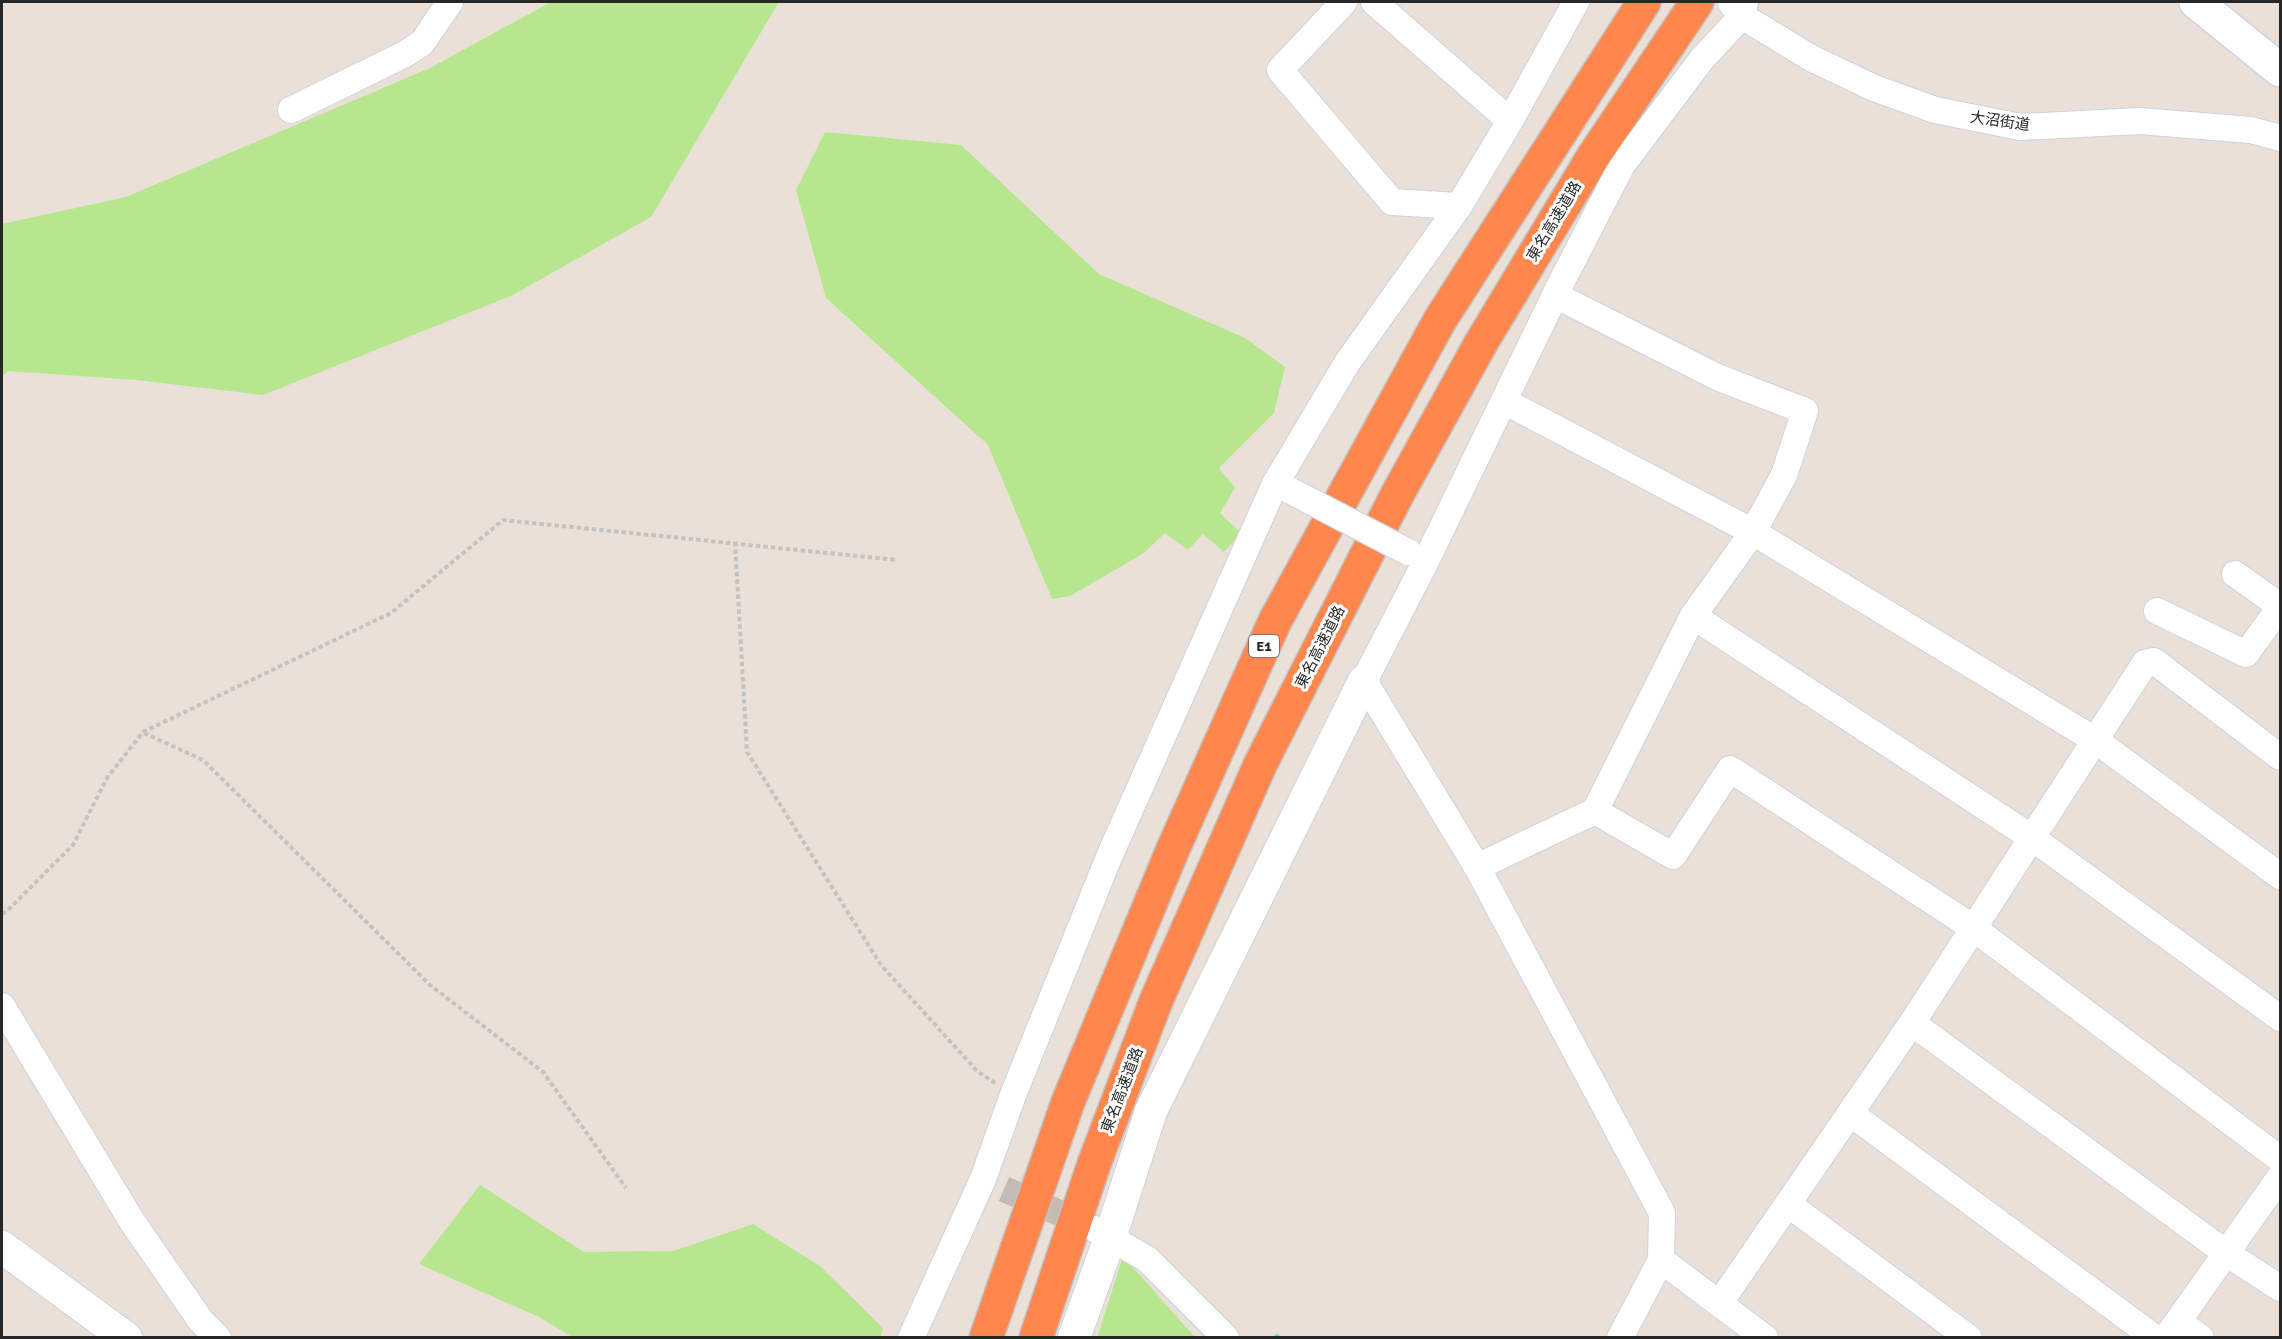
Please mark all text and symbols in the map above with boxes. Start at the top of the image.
street label: 大沼街道 [1969,108,2031,134]
street label: 東名高速道路 [1523,178,1585,264]
street label: 東名高速道路 [1292,603,1348,691]
road number: E1 [1249,635,1279,657]
street label: 東名高速道路 [1097,1045,1147,1135]

